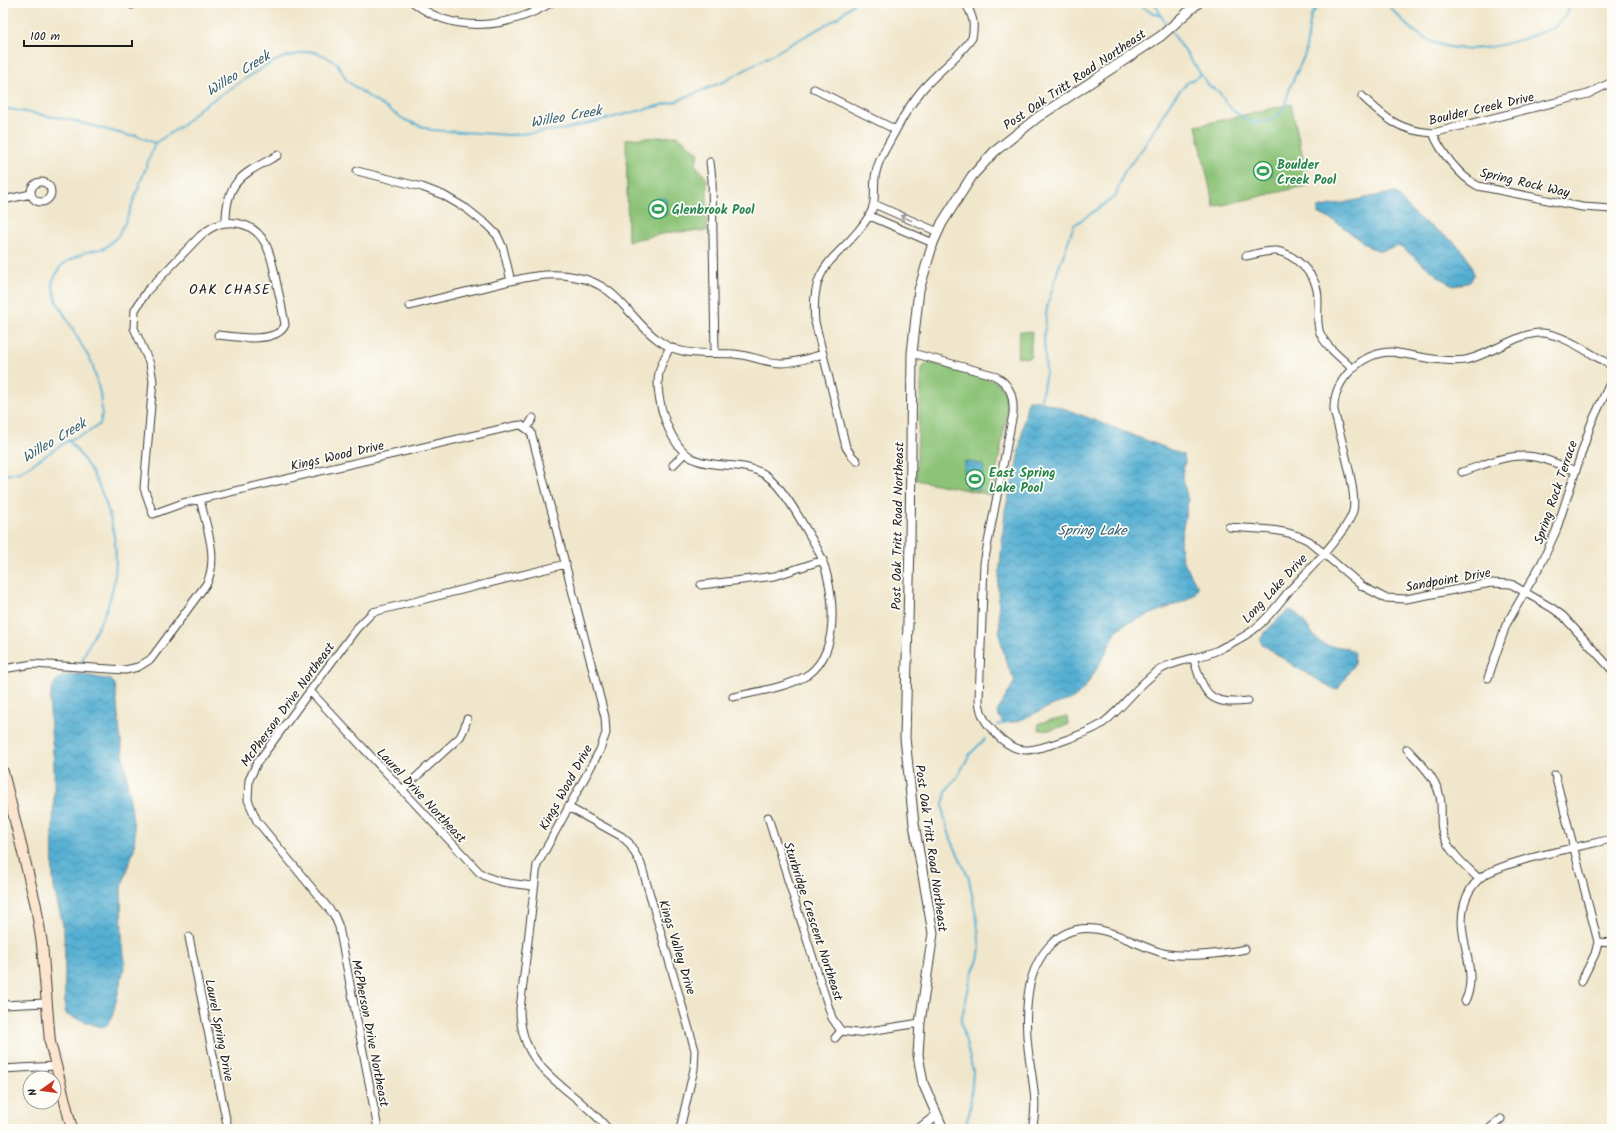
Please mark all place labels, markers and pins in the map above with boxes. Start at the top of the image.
place label: Boulder Creek Pool [1277,155,1337,191]
sports icon: Boulder Creek Pool [1252,160,1274,182]
sports icon: Glenbrook Pool [647,198,669,220]
place label: Glenbrook Pool [672,200,755,221]
place label: East Spring Lake Pool [989,463,1055,499]
sports icon: East Spring Lake Pool [964,468,986,490]

